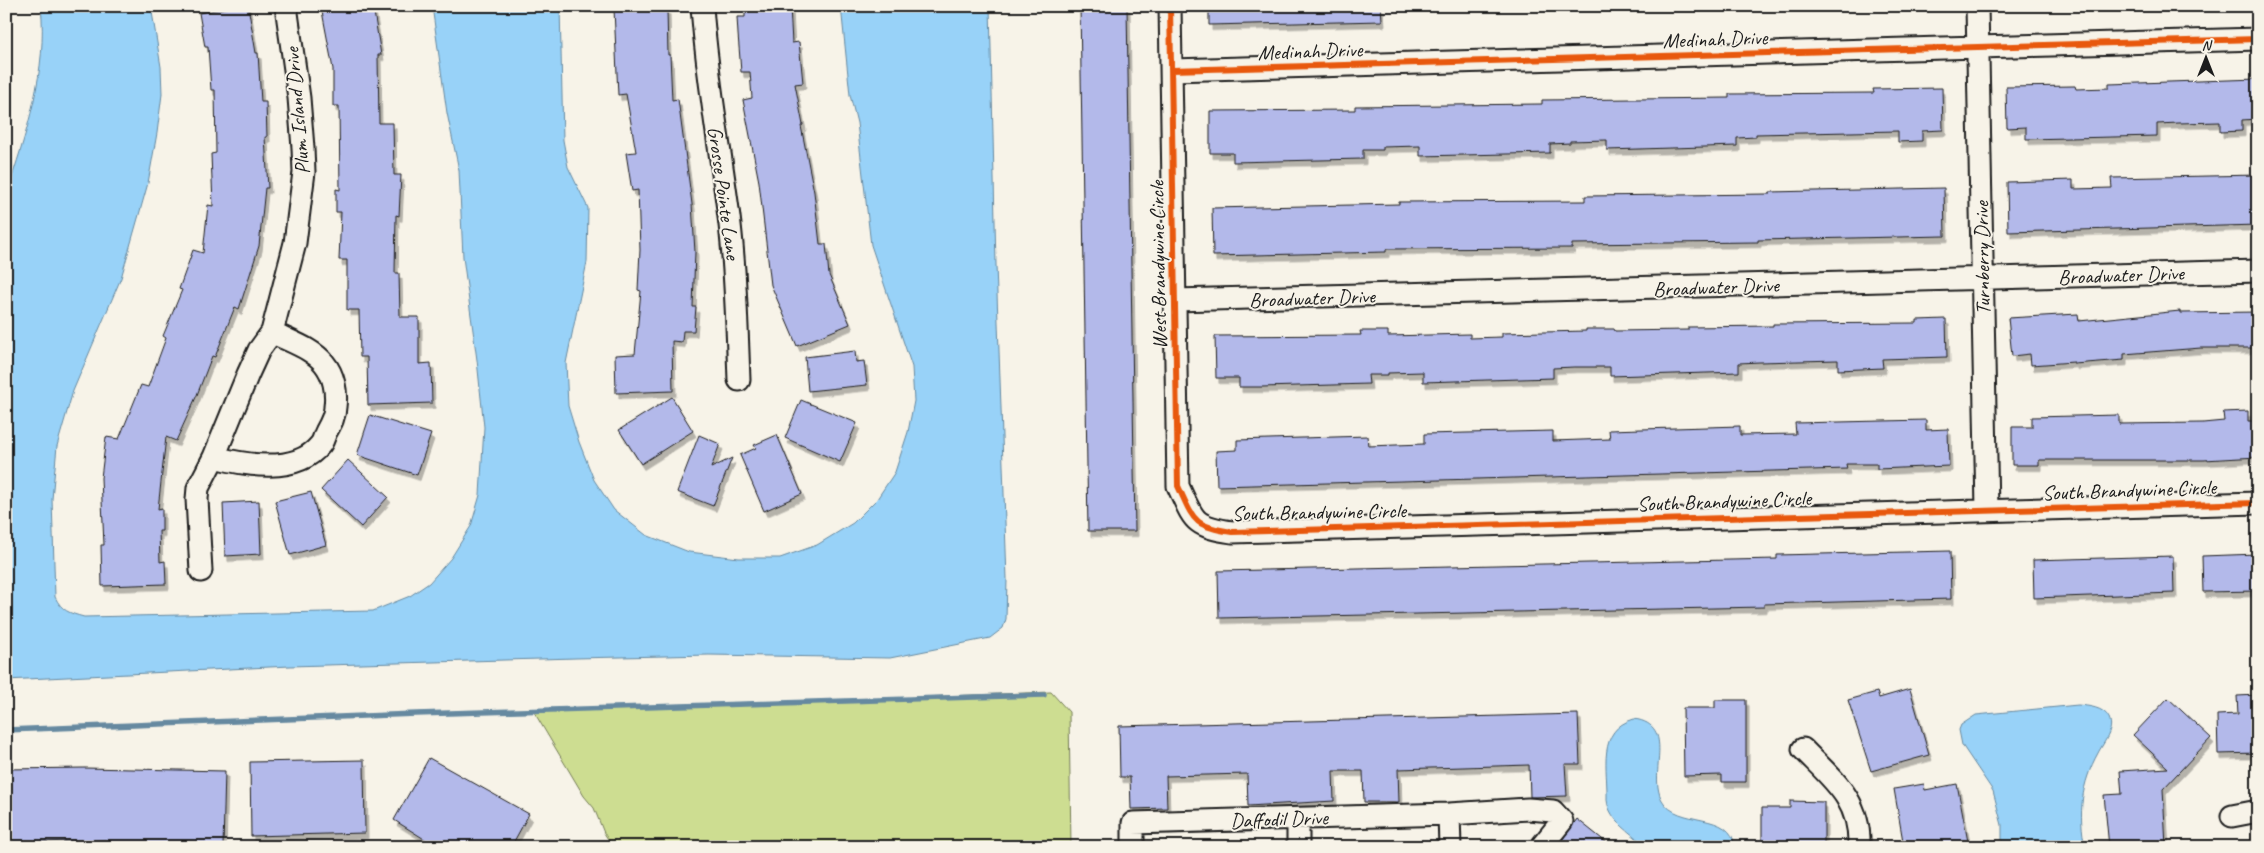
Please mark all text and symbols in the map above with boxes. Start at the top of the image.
street label: Medinah Drive [1662,24,1769,54]
north arrow [2182,32,2232,82]
street label: Medinah Drive [1257,36,1364,66]
text: N [2202,37,2213,54]
street label: Plum Island Drive [278,44,315,175]
street label: Grosse Pointe Lane [702,125,747,263]
street label: West Brandywine Circle [1144,179,1172,349]
street label: Turnberry Drive [1968,200,1996,315]
street label: Broadwater Drive [2058,260,2186,290]
street label: Broadwater Drive [1653,272,1781,302]
street label: Broadwater Drive [1249,283,1377,313]
street label: South Brandywine Circle [2042,474,2219,506]
street label: South Brandywine Circle [1637,485,1814,517]
street label: South Brandywine Circle [1232,497,1408,527]
street label: Daffodil Drive [1230,804,1329,834]

